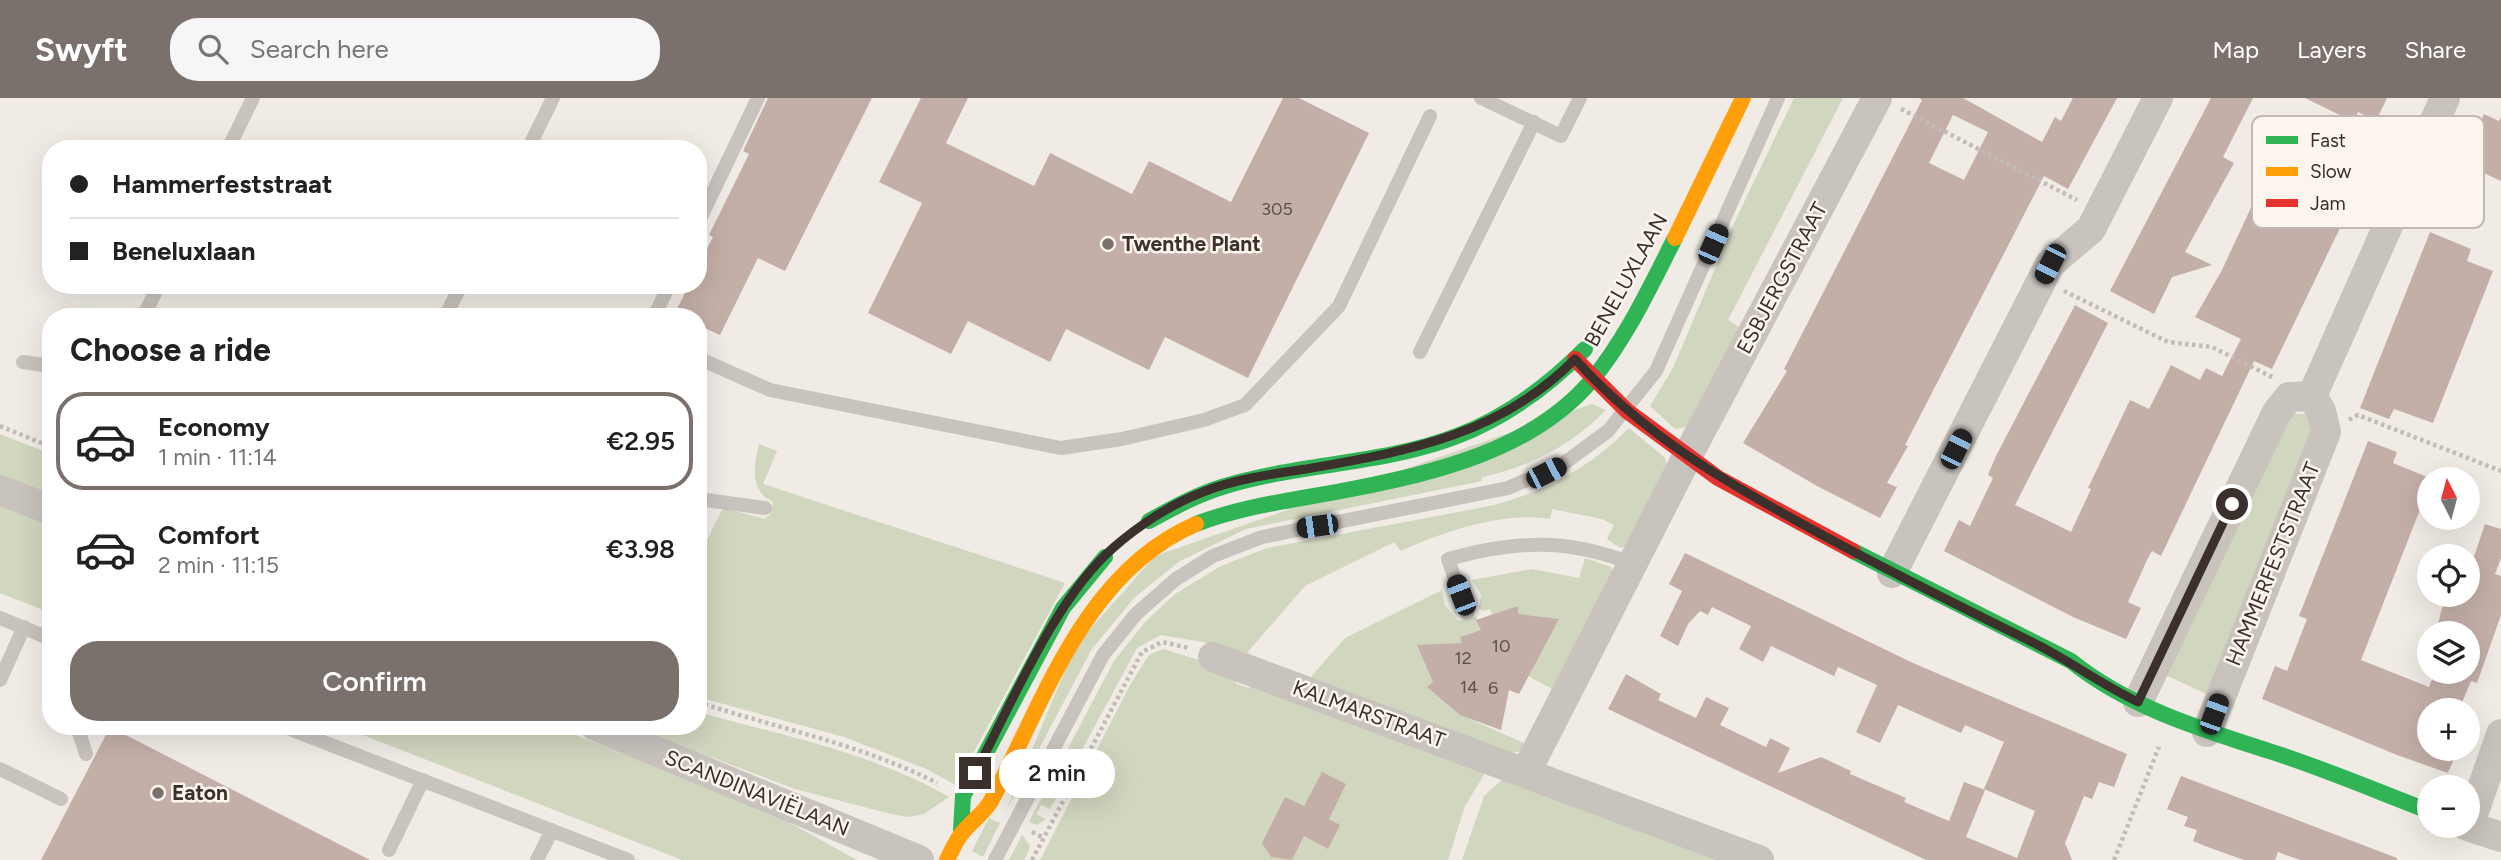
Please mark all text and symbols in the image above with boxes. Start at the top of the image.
search box [170,18,660,81]
text: Swyft [35,30,128,69]
icon: search [194,30,232,68]
text: Search here [250,33,389,65]
text: Map [2212,35,2259,64]
text: Layers [2297,35,2366,64]
text: Share [2404,35,2466,64]
legend [2252,116,2484,228]
text: Fast [2310,129,2346,152]
text: Slow [2310,160,2352,183]
text: Hammerfeststraat [112,168,332,200]
text: Jam [2310,192,2346,215]
street label: ESBJERGSTRAAT [1731,197,1832,358]
house number: 305 [1261,198,1293,220]
street label: BENELUXLAAN [1579,209,1672,351]
car [1695,221,1732,267]
place label: Twenthe Plant [1122,231,1261,256]
text: Beneluxlaan [112,235,255,267]
marker: Twenthe Plant [1100,236,1116,252]
car [2032,241,2069,287]
text: Choose a ride [70,331,271,369]
icon: car [74,410,137,473]
text: Economy [158,411,270,443]
text: €2.95 [606,425,675,457]
car [1938,426,1975,472]
text: 1 min · 11:14 [158,443,277,471]
car [1523,454,1570,492]
street label: HAMMERFESTSTRAAT [2220,458,2325,669]
north arrow [2417,467,2480,530]
map controls [2417,467,2480,838]
route start [2216,488,2248,520]
car [1295,513,1340,539]
icon: car [74,518,137,581]
text: Comfort [158,519,260,551]
text: €3.98 [606,533,675,565]
button: locate [2417,544,2480,607]
text: 2 min · 11:15 [158,551,279,579]
car [1444,572,1479,618]
button: layers [2417,621,2480,684]
house number: 10 [1492,635,1510,657]
button: Confirm [70,641,679,721]
house number: 12 [1454,647,1472,669]
street label: KALMARSTRAAT [1289,674,1449,753]
house number: 14 [1460,676,1478,698]
house number: 6 [1488,677,1498,699]
car [2197,691,2232,737]
button: + [2417,698,2480,761]
street label: SCANDINAVIËLAAN [661,744,853,841]
callout: 2 min [1000,748,1115,798]
route end [959,757,991,789]
text: 2 min [1028,759,1086,787]
button: − [2417,775,2480,838]
place label: Eaton [172,780,228,805]
marker: Eaton [150,785,166,801]

